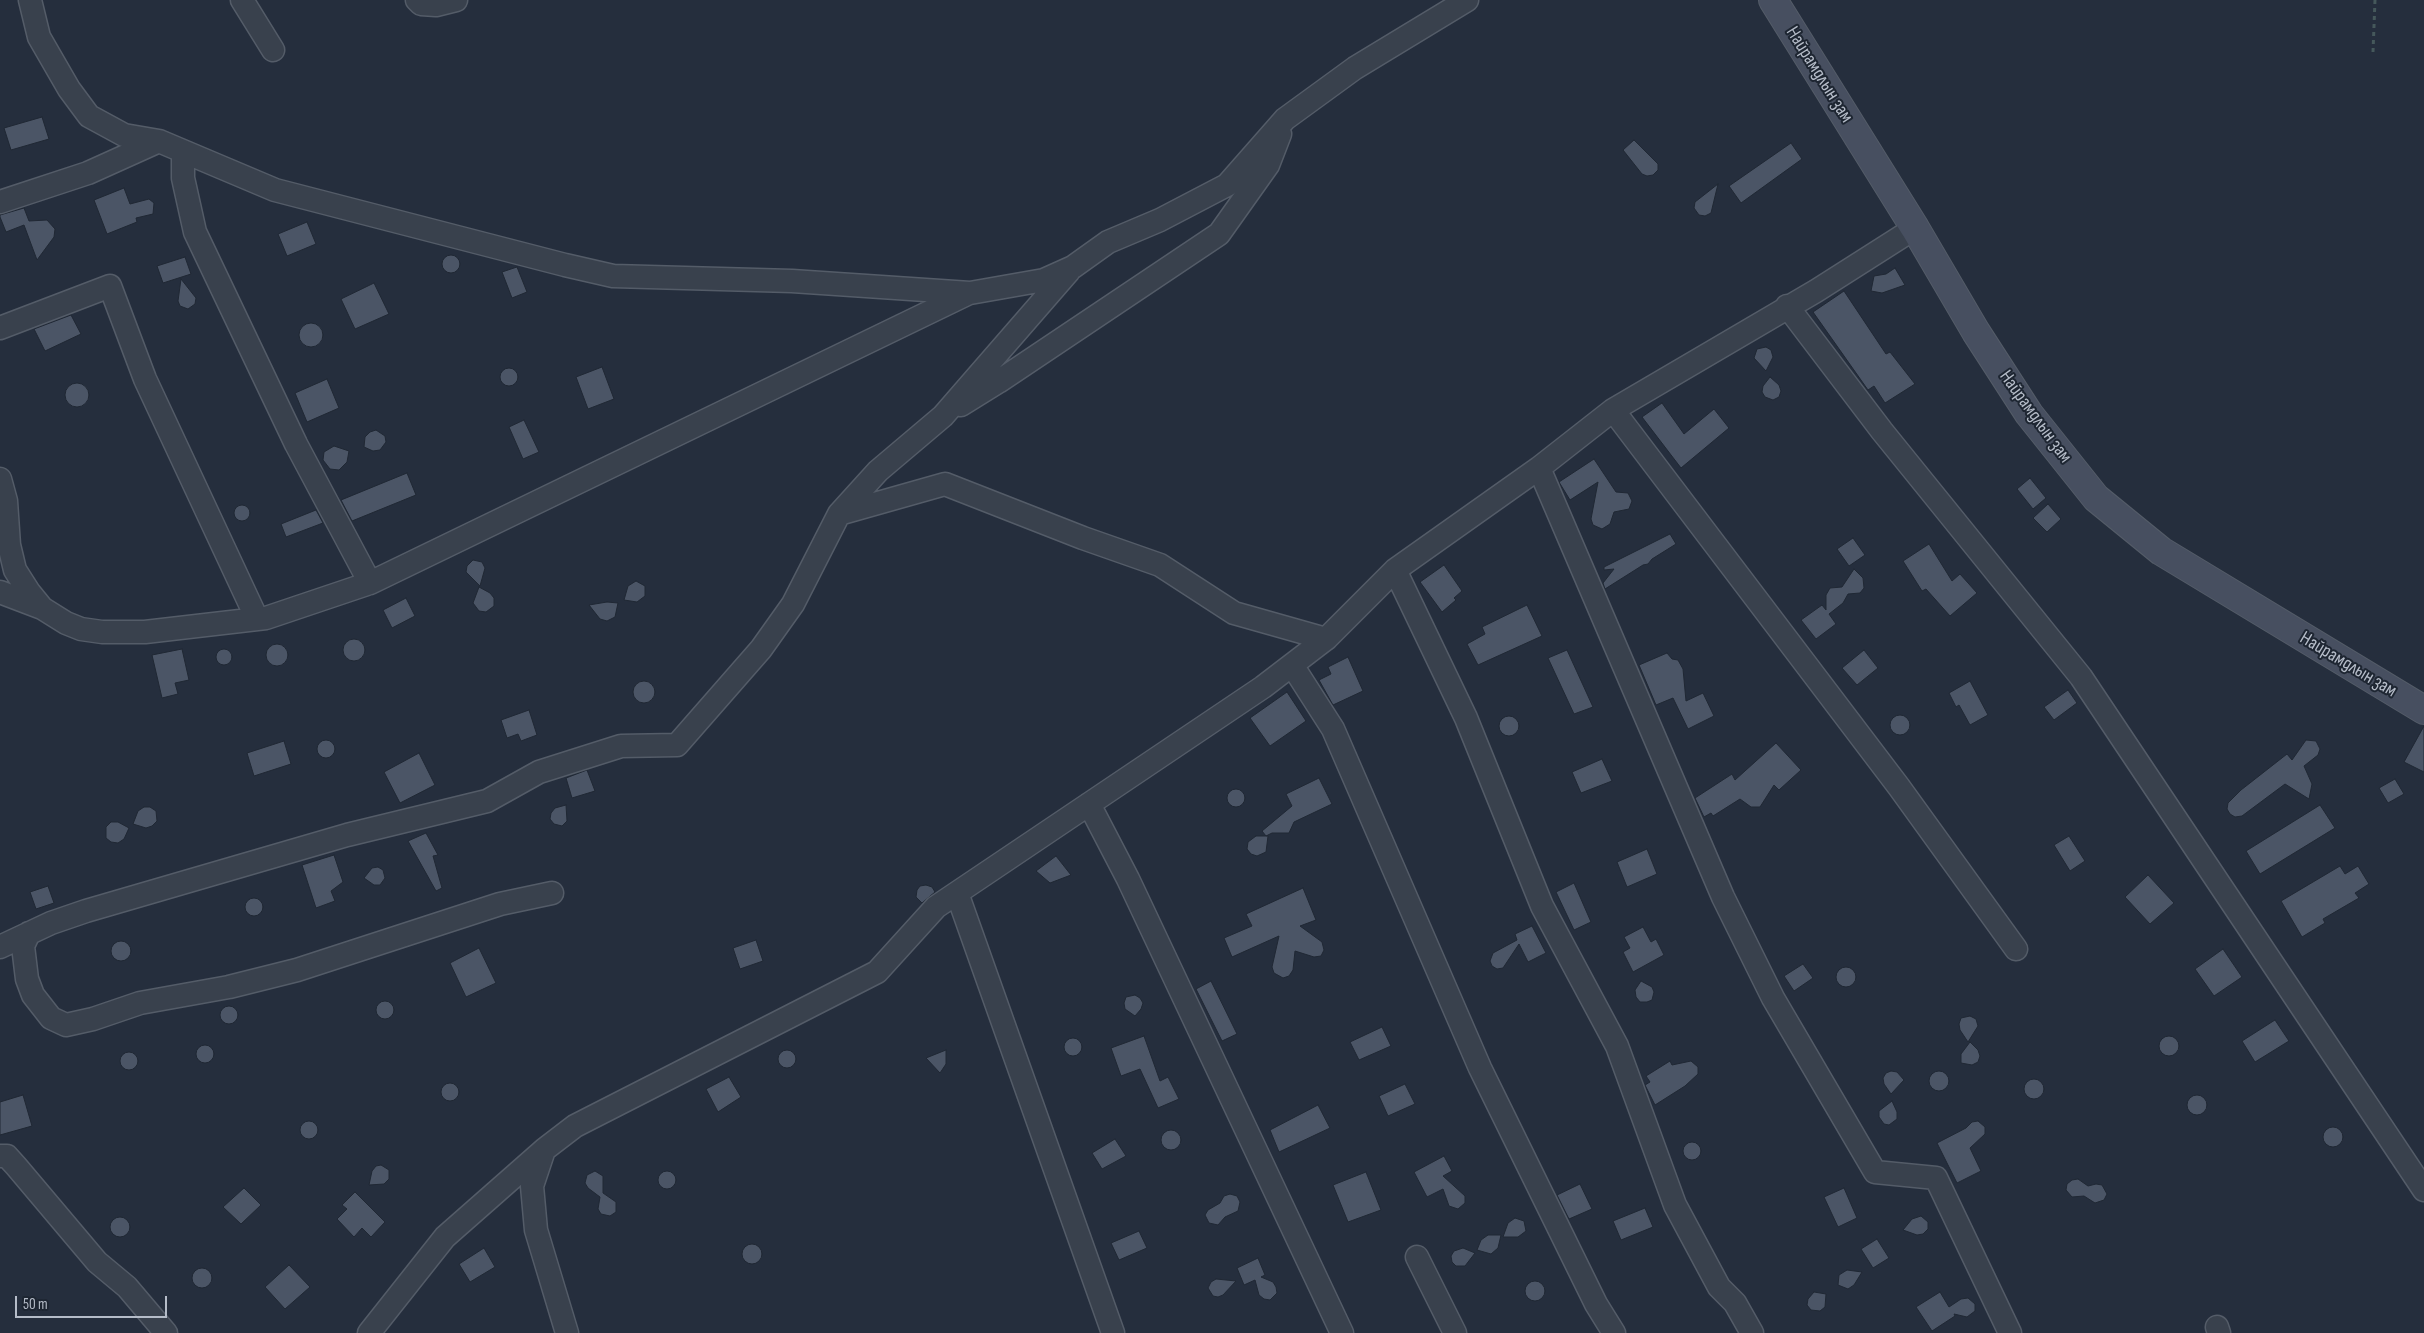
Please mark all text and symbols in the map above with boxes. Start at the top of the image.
street label: Найрамдлын зам [1780,23,1858,127]
street label: Найрамдлын зам [1994,366,2076,468]
street label: Найрамдлын зам [2295,627,2401,703]
scale bar [18,1286,170,1318]
text: 50 m [23,1295,48,1314]

